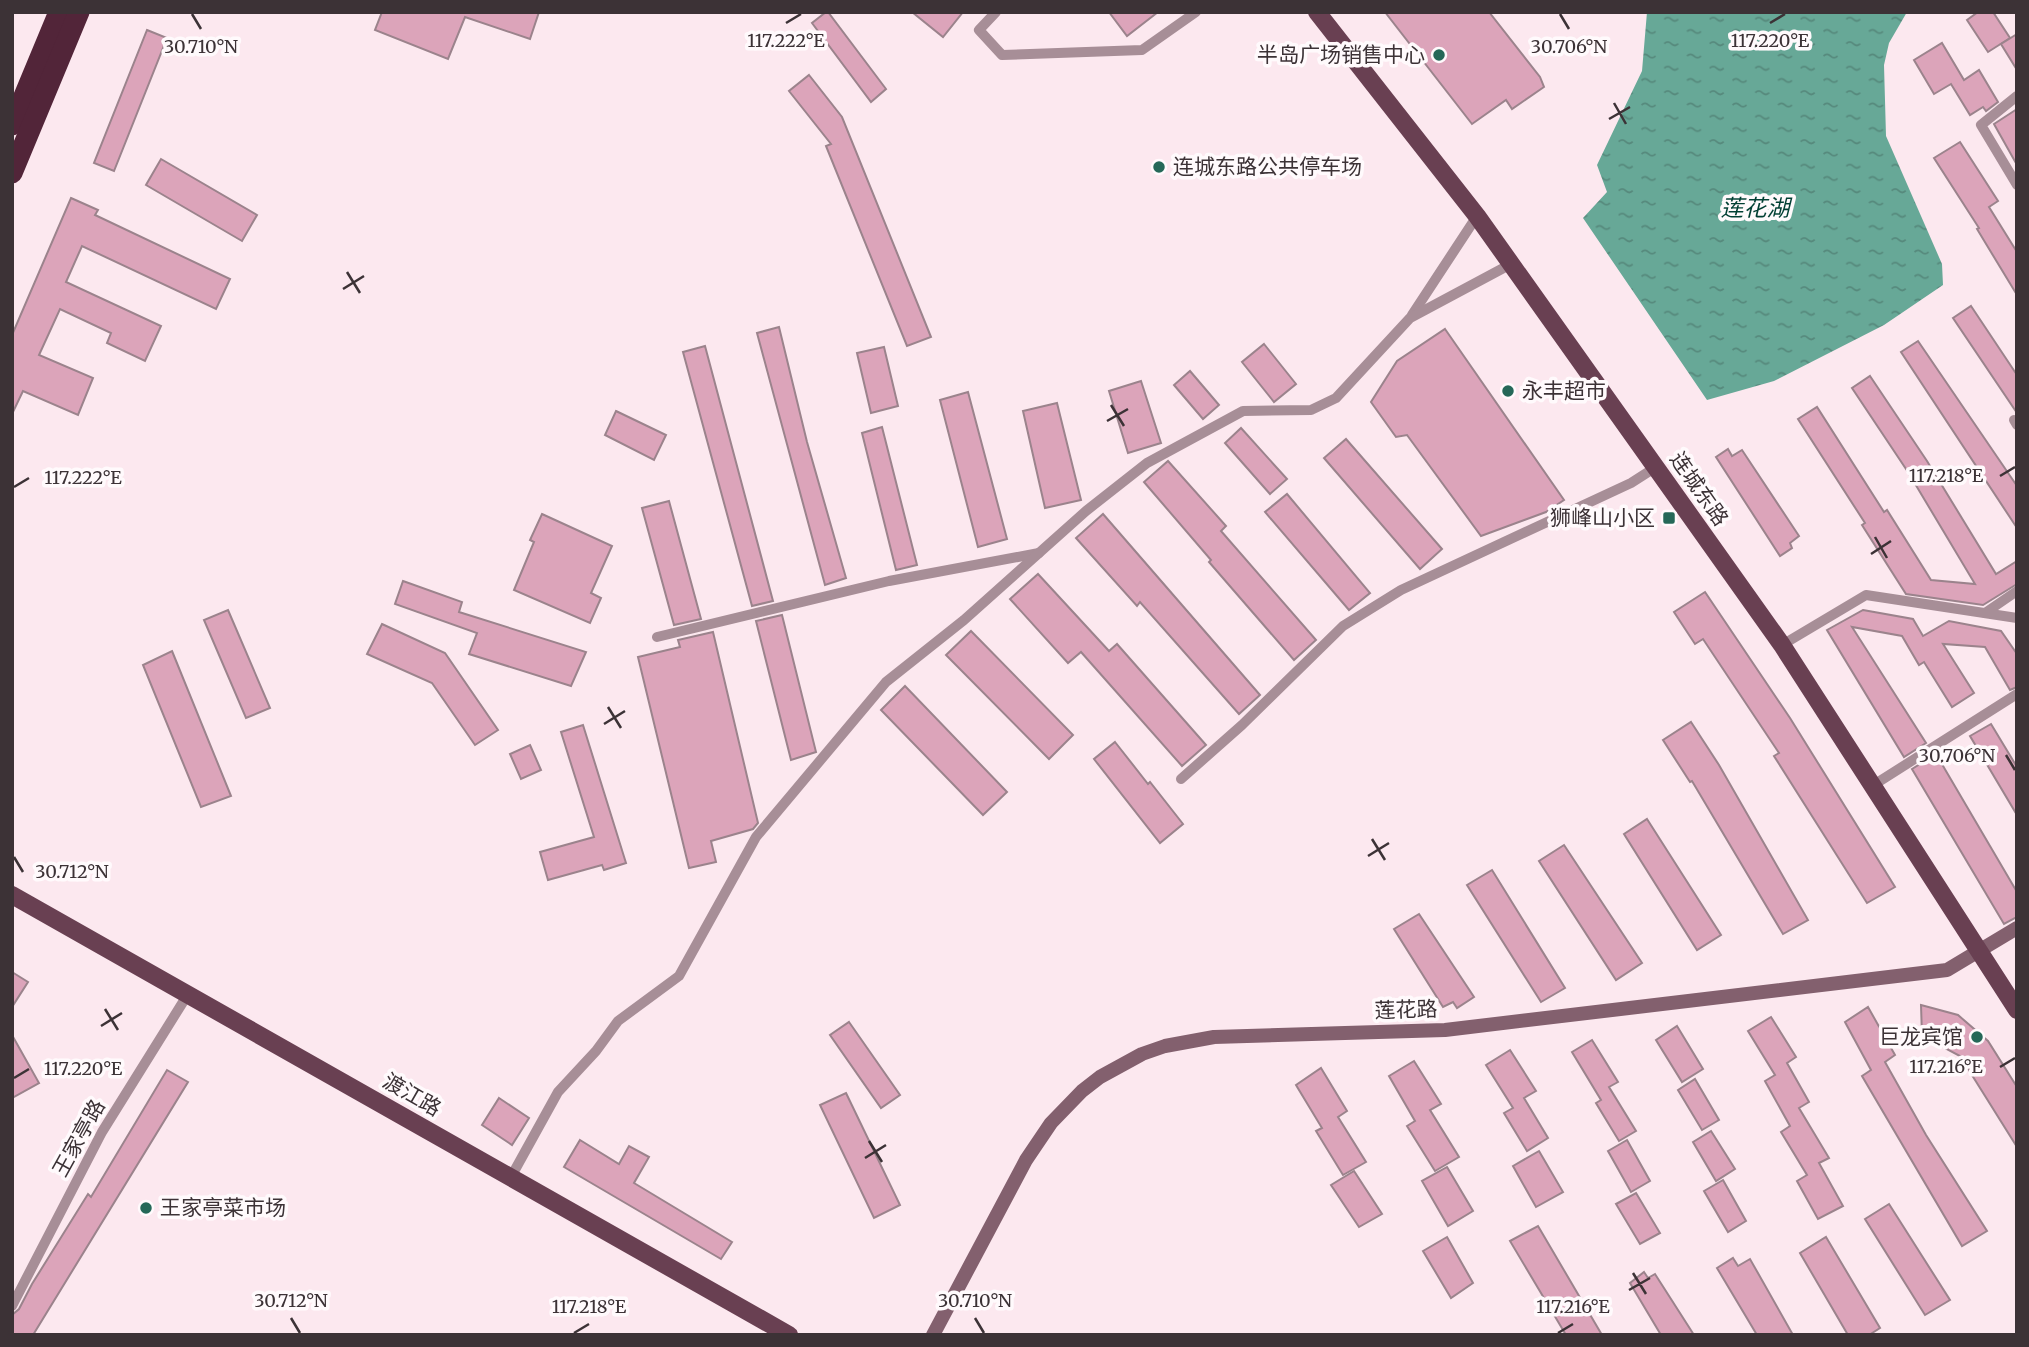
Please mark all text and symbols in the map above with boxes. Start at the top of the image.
text: 117.222°E [747,29,825,52]
text: 117.220°E [1731,29,1810,52]
text: 30.710°N [164,35,238,58]
text: 30.706°N [1531,35,1607,58]
place label: 半岛广场销售中心 [1257,41,1425,68]
marker: 半岛广场销售中心 [1431,47,1447,63]
place label: 连城东路公共停车场 [1173,153,1362,180]
marker: 连城东路公共停车场 [1151,159,1167,175]
water label: 莲花湖 [1721,193,1793,222]
place label: 永丰超市 [1522,377,1606,404]
marker: 永丰超市 [1500,383,1516,399]
street label: 连城东路 [1664,447,1735,531]
text: 117.218°E [1909,464,1984,487]
text: 117.222°E [44,466,122,489]
place label: 狮峰山小区 [1550,504,1655,531]
marker: 狮峰山小区 [1661,510,1677,526]
text: 30.706°N [1919,744,1995,767]
text: 30.712°N [35,860,109,883]
street label: 莲花路 [1374,995,1438,1024]
place label: 巨龙宾馆 [1879,1023,1963,1050]
marker: 巨龙宾馆 [1969,1029,1985,1045]
text: 117.216°E [1909,1055,1983,1078]
text: 117.220°E [44,1057,123,1080]
street label: 渡江路 [378,1067,446,1122]
street label: 王家亭路 [46,1094,111,1181]
place label: 王家亭菜市场 [160,1194,286,1221]
marker: 王家亭菜市场 [138,1200,154,1216]
text: 30.712°N [254,1289,328,1312]
text: 30.710°N [938,1289,1012,1312]
text: 117.218°E [552,1295,627,1318]
text: 117.216°E [1536,1295,1610,1318]

